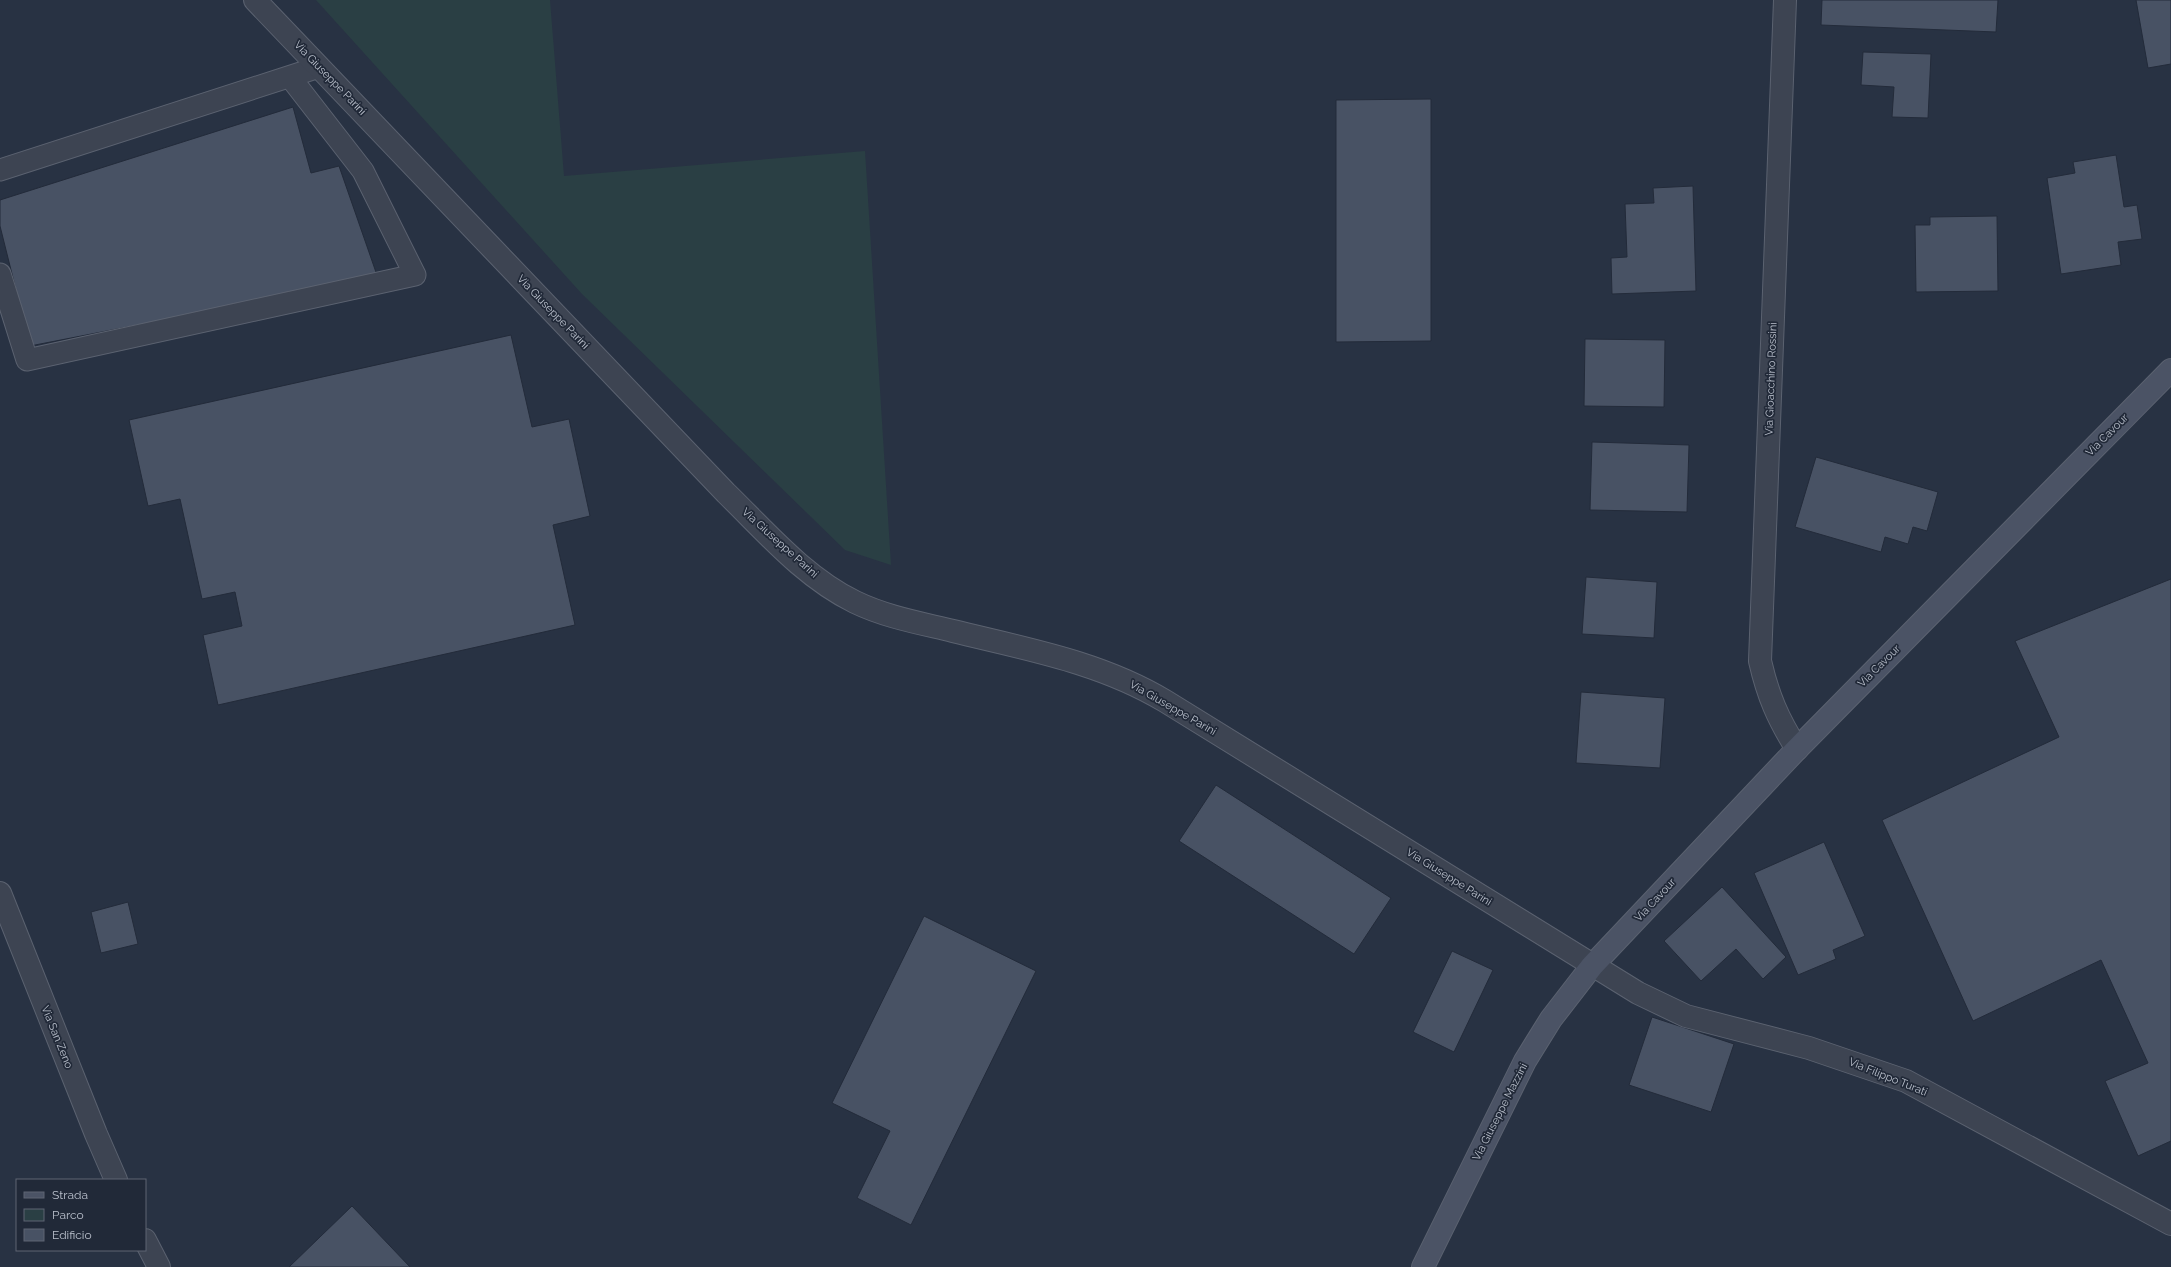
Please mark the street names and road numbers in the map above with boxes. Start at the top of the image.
street label: Via Giuseppe Parini [291,38,369,118]
street label: Via Giuseppe Parini [514,272,592,352]
street label: Via Gioacchino Rossini [1763,322,1779,436]
street label: Via Cavour [2083,411,2131,459]
street label: Via Giuseppe Parini [739,505,821,581]
street label: Via Cavour [1855,642,1903,690]
street label: Via Giuseppe Parini [1127,678,1219,738]
street label: Via Giuseppe Parini [1404,846,1494,908]
street label: Via Cavour [1632,875,1678,924]
street label: Via San Zeno [38,1004,76,1071]
street label: Via Filippo Turati [1847,1055,1929,1099]
street label: Via Giuseppe Mazzini [1470,1061,1530,1163]

